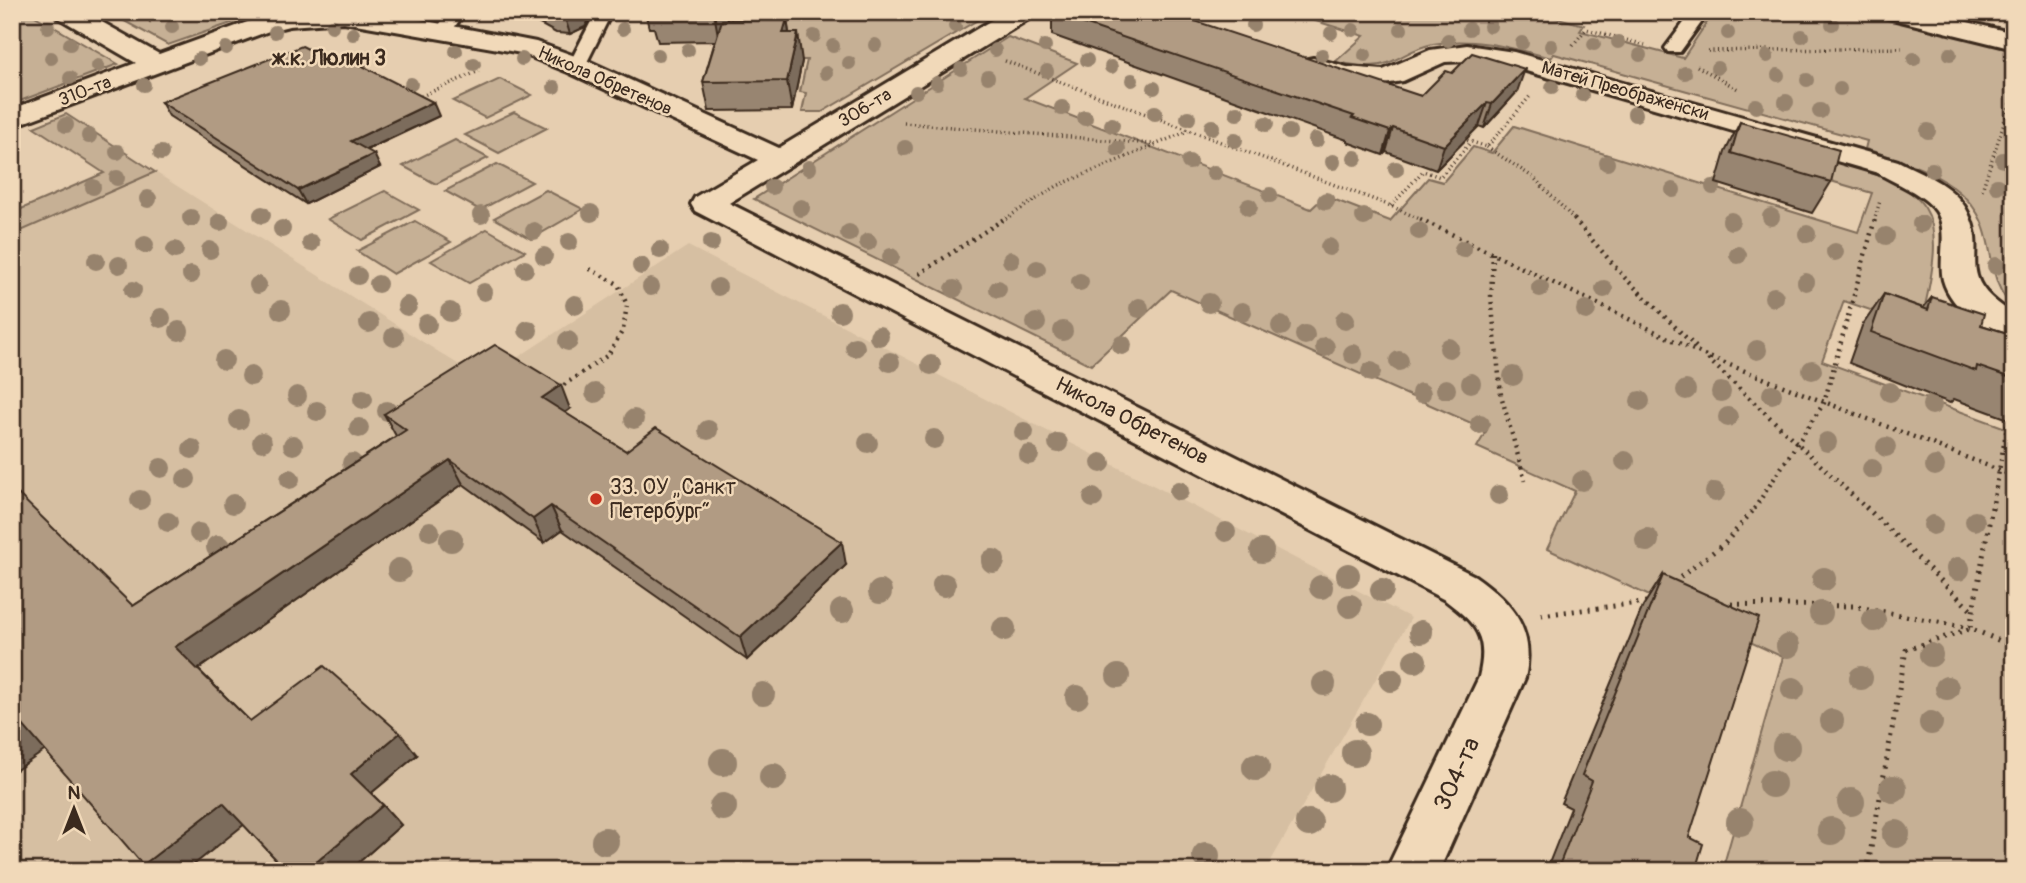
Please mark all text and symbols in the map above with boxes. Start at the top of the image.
street label: Никола Обретенов [534,41,676,121]
district label: ж.к. Люлин 3 [271,45,386,72]
street label: Матей Преображенски [1539,56,1711,126]
street label: 310-та [55,71,115,111]
street label: 306-та [834,83,896,133]
street label: Никола Обретенов [1051,371,1213,471]
place label: 33. ОУ „Санкт Петербург“ [610,474,736,525]
marker: 33. ОУ „Санкт Петербург“ [588,491,604,507]
street label: 304-та [1428,733,1486,815]
north arrow [38,774,108,844]
text: N [68,781,81,805]

